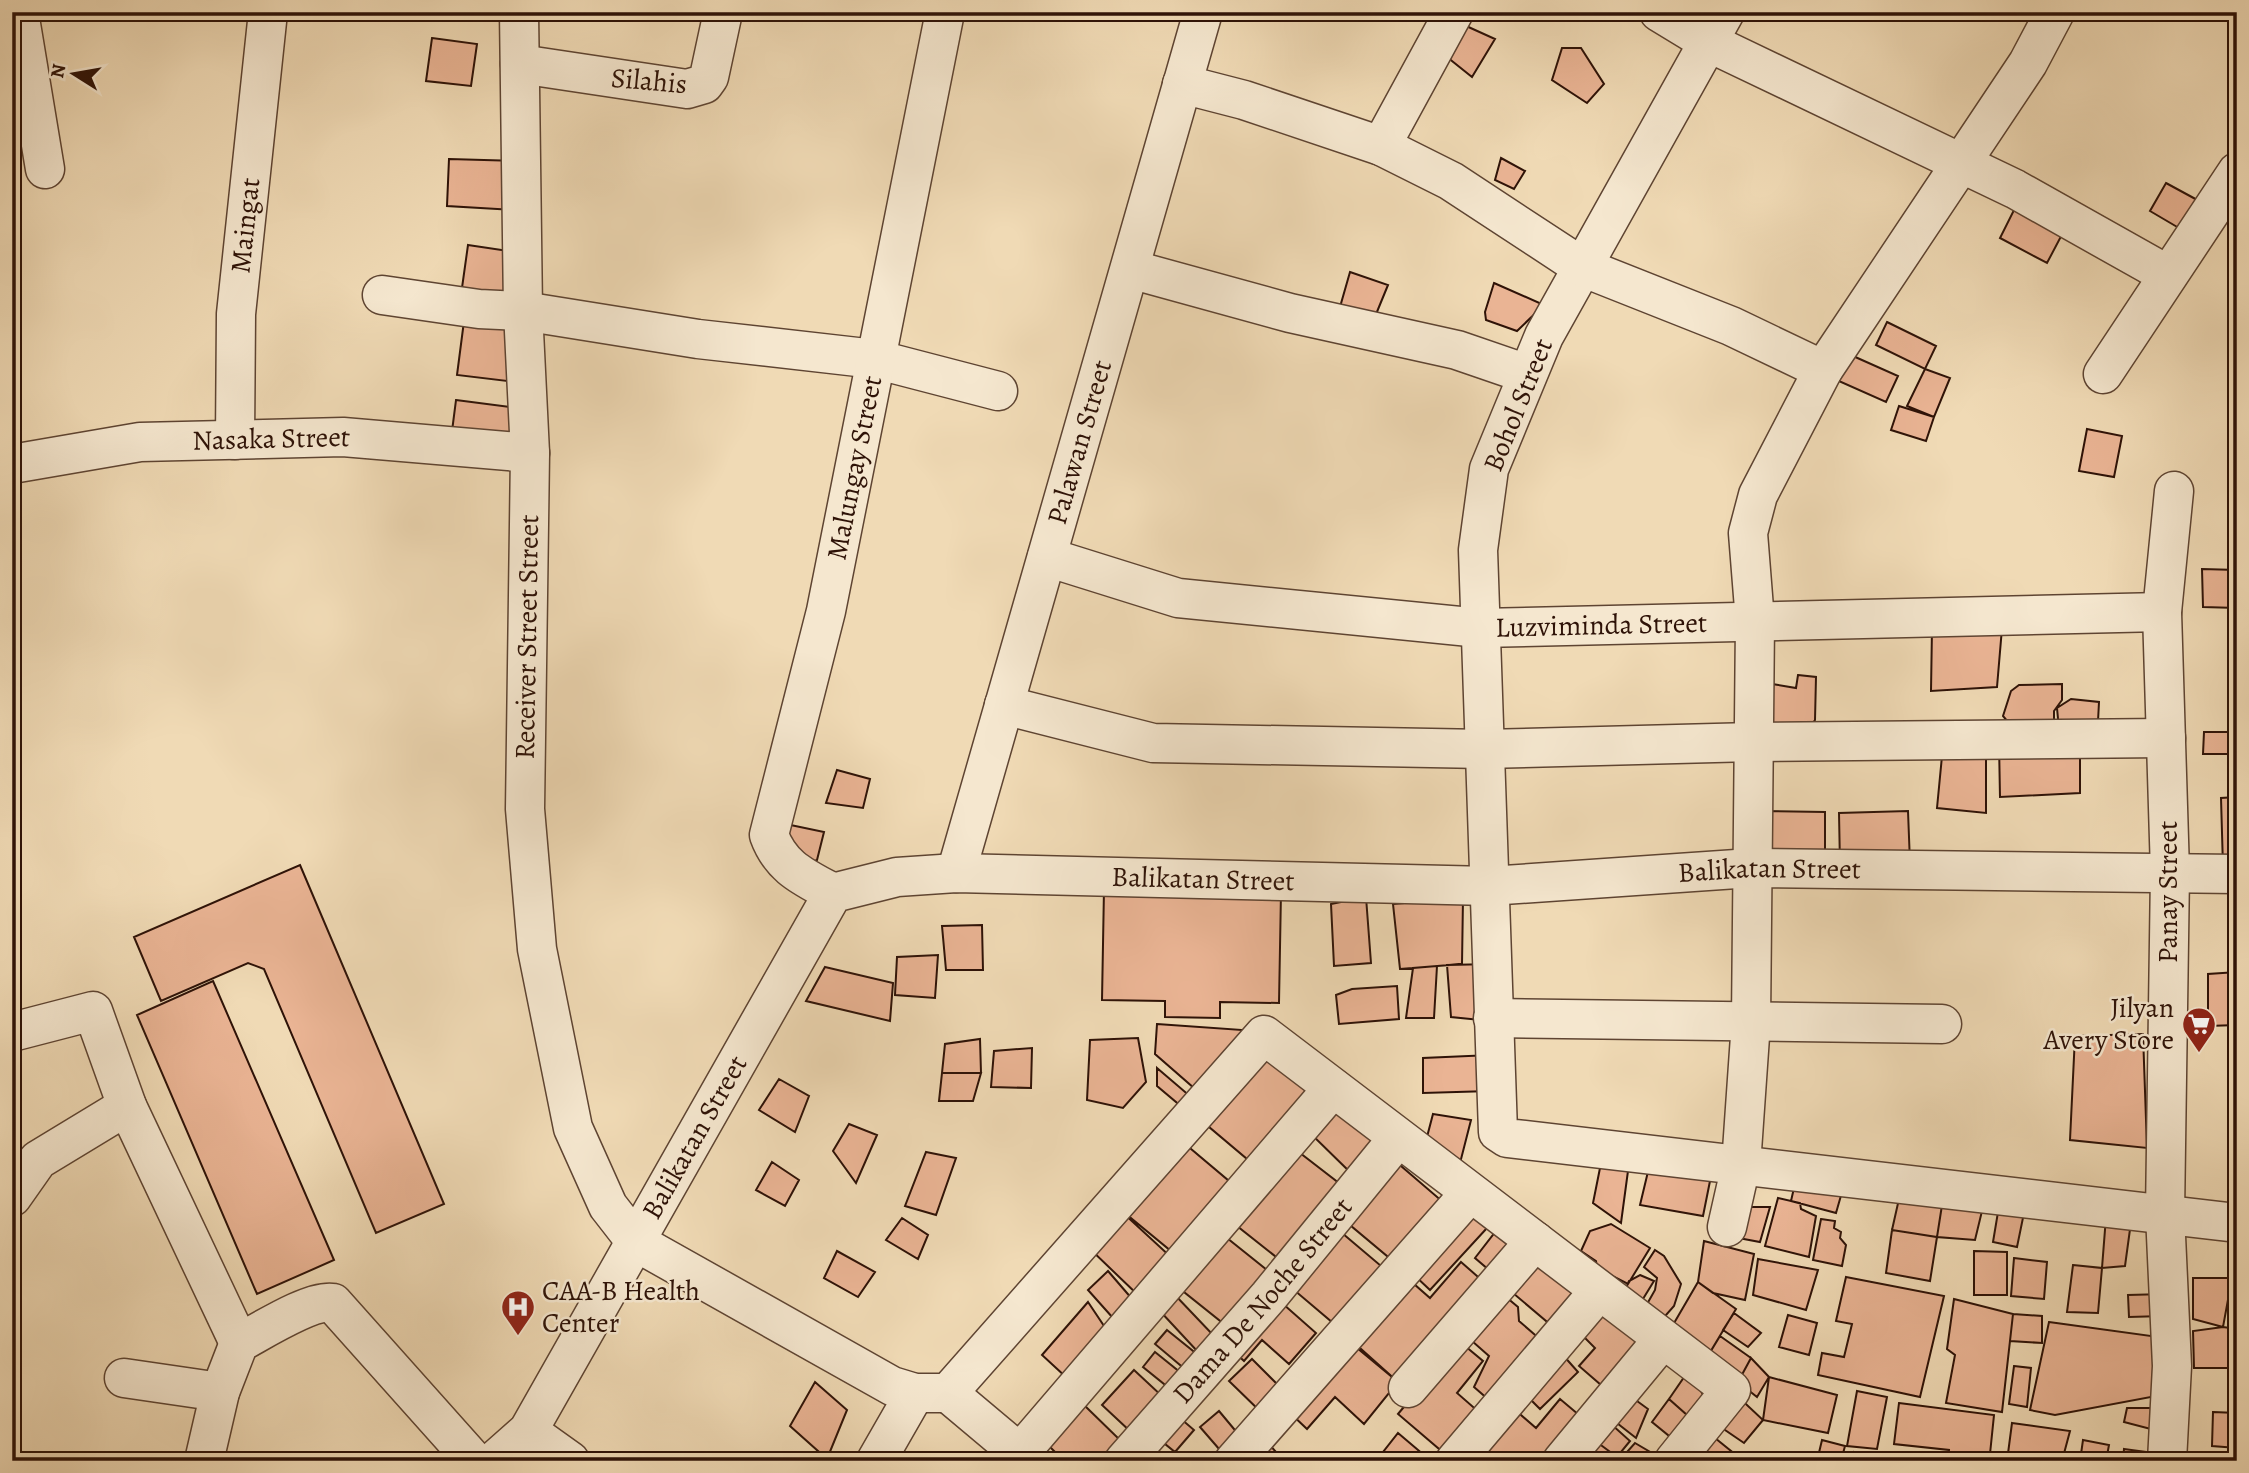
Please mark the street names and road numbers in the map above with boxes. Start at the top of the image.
street label: Silahis [609,59,689,103]
street label: Maingat [221,176,269,275]
street label: Bohol Street [1474,333,1562,477]
street label: Palawan Street [1038,356,1121,529]
street label: Malungay Street [818,372,891,563]
street label: Nasaka Street [192,418,352,460]
street label: Receiver Street Street [506,514,548,760]
street label: Luzviminda Street [1495,604,1707,647]
street label: Panay Street [2149,821,2187,963]
street label: Balikatan Street [1677,849,1861,892]
street label: Balikatan Street [1111,858,1295,900]
street label: Balikatan Street [633,1048,756,1226]
street label: Dama De Noche Street [1164,1189,1361,1412]

